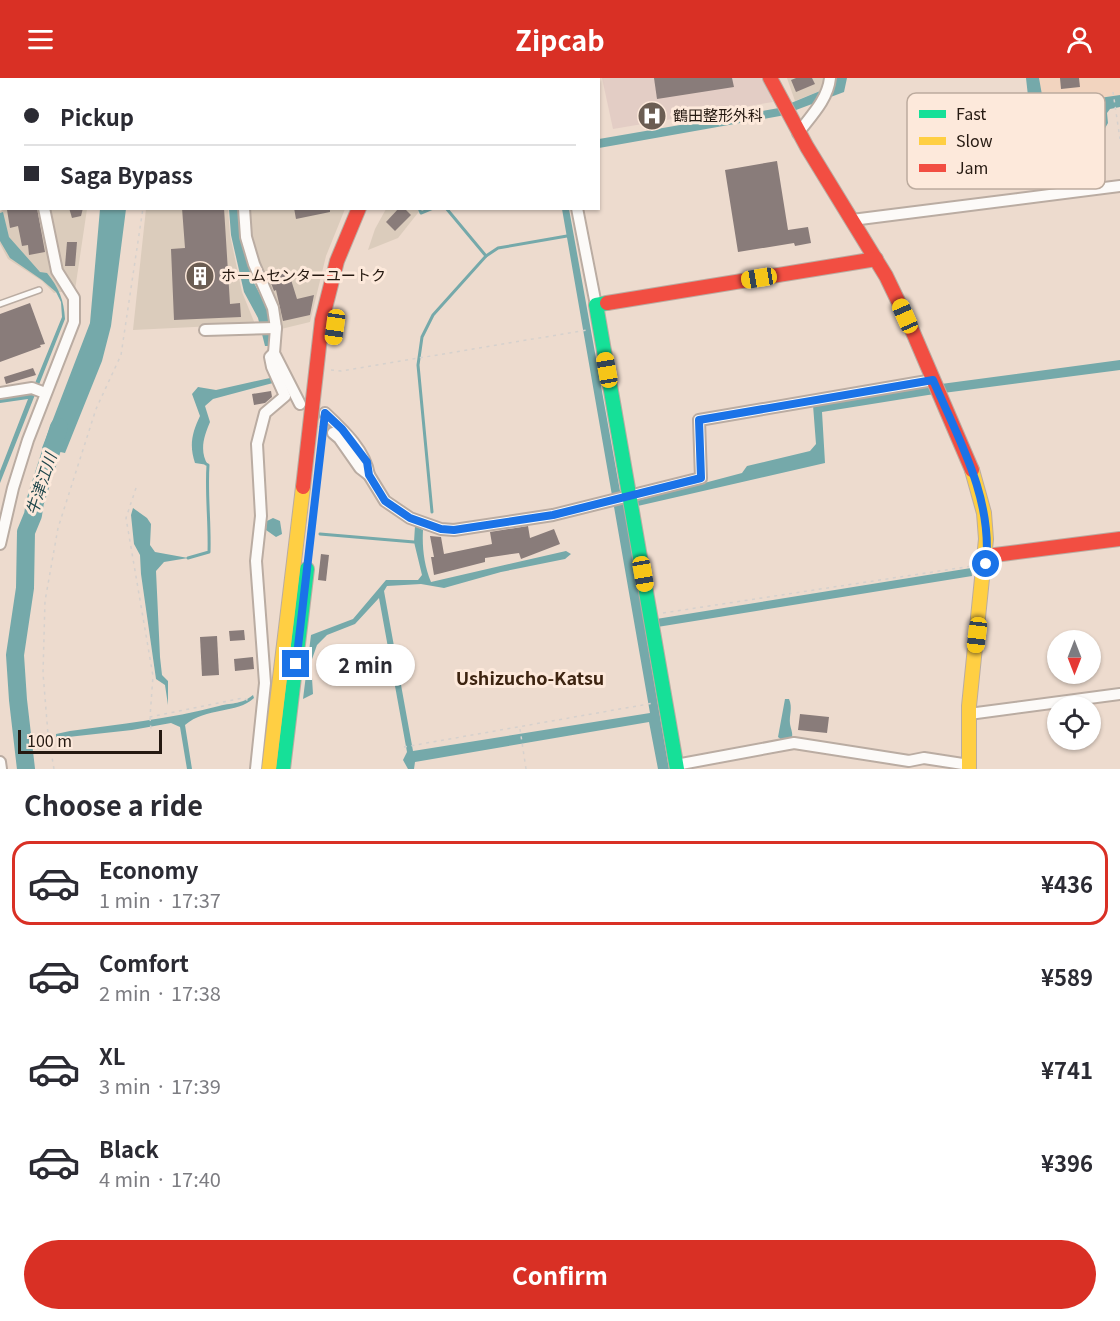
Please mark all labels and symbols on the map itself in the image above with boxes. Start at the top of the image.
legend [907,93,1105,189]
hospital icon: 鶴田整形外科 [636,100,668,132]
text: Fast [956,101,986,125]
place label: 鶴田整形外科 [673,104,763,125]
text: Slow [956,128,993,152]
text: Jam [956,155,988,179]
building icon: ホ－ムセンターユートク [184,260,216,292]
place label: ホ－ムセンターユートク [221,264,386,285]
car [740,266,778,290]
car [889,296,921,336]
car [324,308,346,346]
car [595,351,619,389]
water label: 牛津江川 [19,448,62,518]
route start [972,550,999,577]
car [631,555,655,593]
car [966,616,988,654]
north arrow [1047,630,1101,684]
callout: 2 min [317,643,416,685]
route end [282,650,309,677]
district label: Ushizucho-Katsu [456,664,604,690]
scale bar [18,727,162,754]

